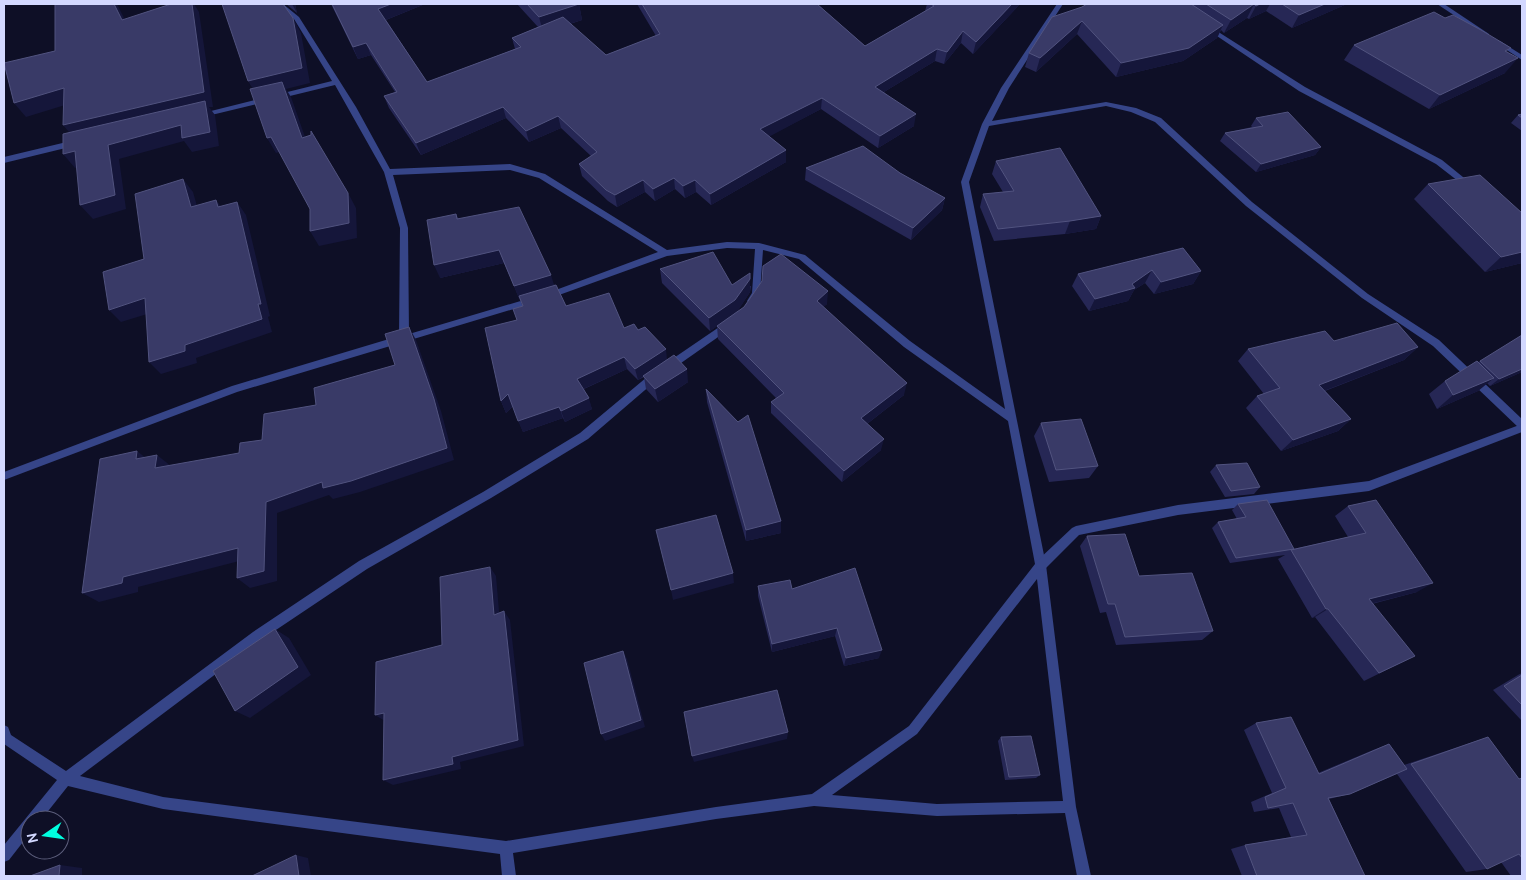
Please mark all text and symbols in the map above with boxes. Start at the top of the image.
north arrow [20,810,70,860]
text: N [22,831,42,845]

